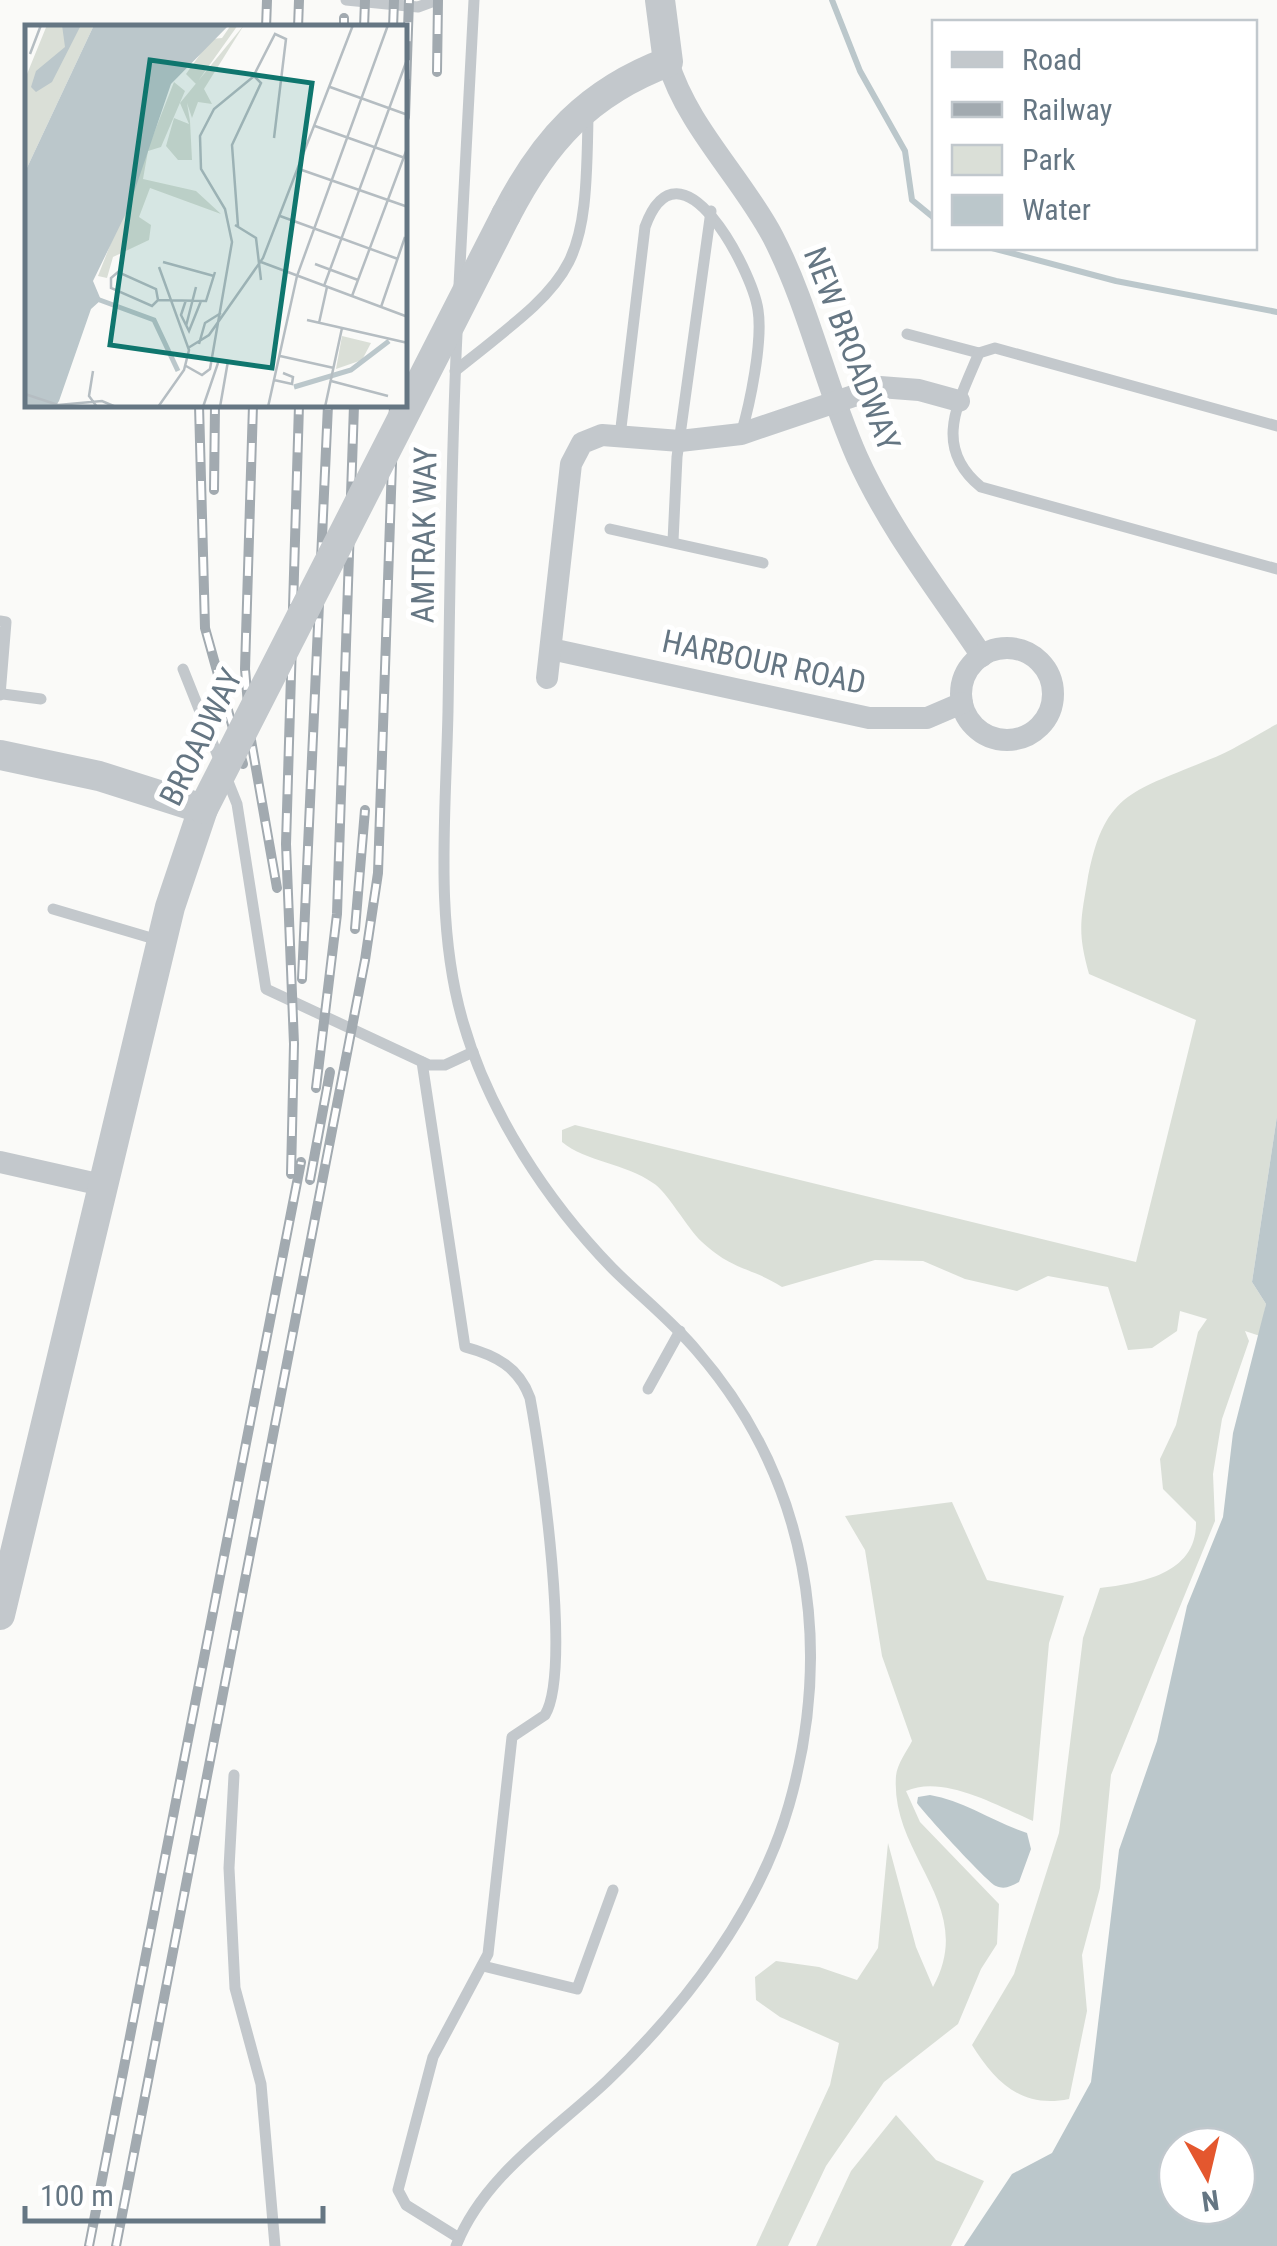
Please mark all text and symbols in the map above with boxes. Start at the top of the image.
legend [932,20,1257,250]
inset map [25,25,408,408]
text: Road [1022,42,1082,77]
text: Railway [1022,92,1112,127]
text: Park [1022,142,1076,177]
text: Water [1022,192,1091,227]
street label: NEW BROADWAY [796,242,908,456]
street label: AMTRAK WAY [403,446,445,624]
street label: HARBOUR ROAD [659,622,869,702]
street label: BROADWAY [152,662,251,812]
north arrow [1157,2126,1257,2226]
scale bar [25,2161,322,2223]
text: 100 m [40,2178,114,2213]
text: N [1200,2183,1221,2218]

